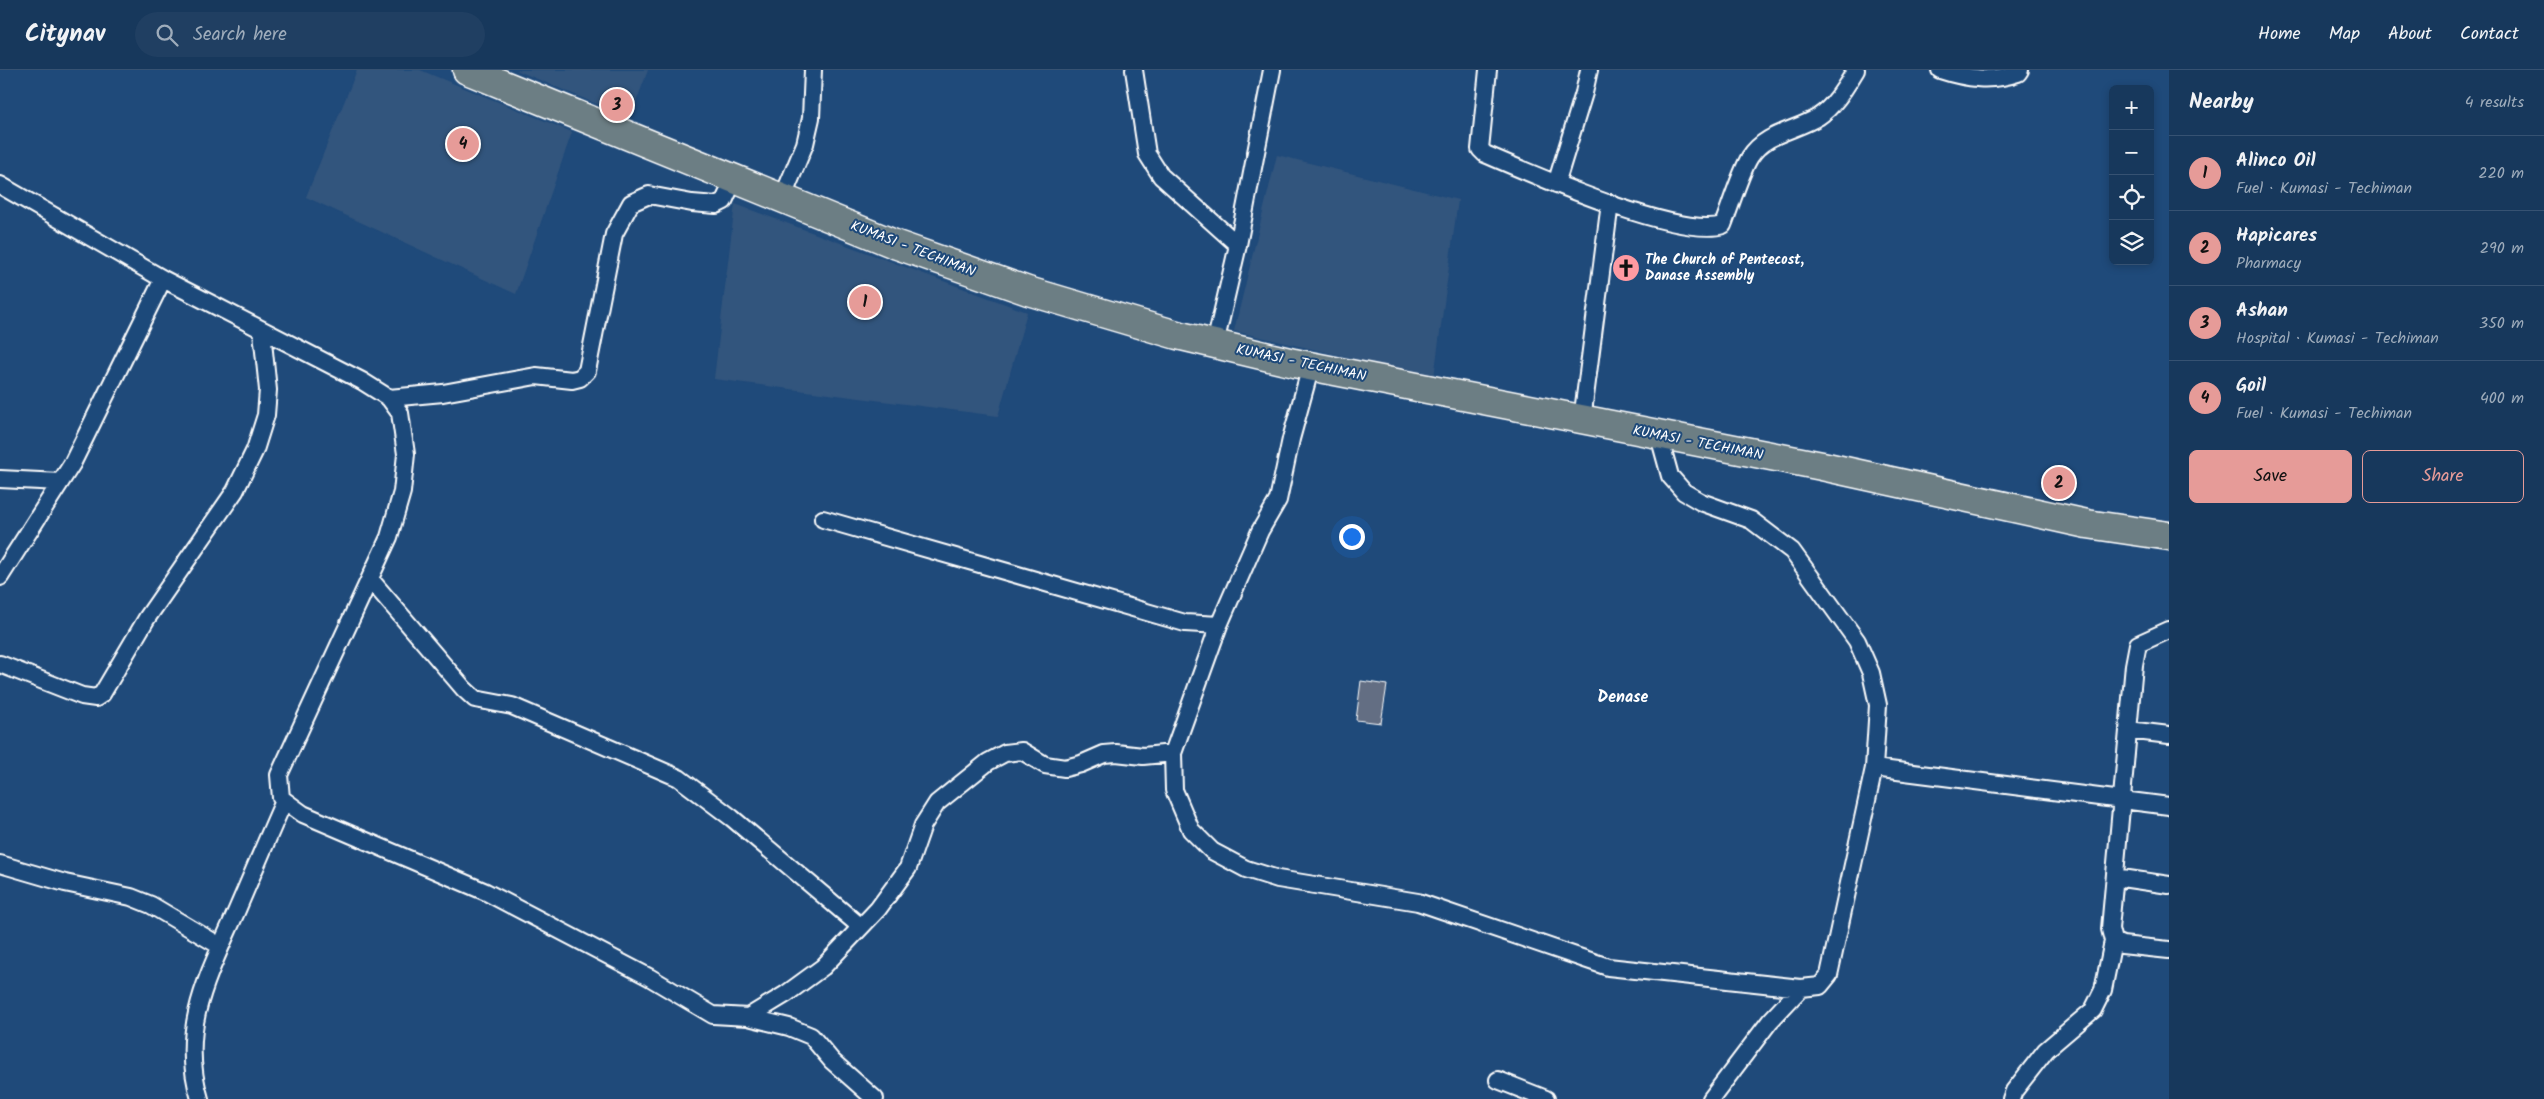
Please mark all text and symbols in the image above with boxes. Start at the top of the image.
search box [135,12,485,57]
text: Citynav [25,15,105,54]
text: Search here [193,20,287,50]
text: Home [2258,20,2301,49]
text: Map [2329,20,2360,49]
text: About [2388,20,2432,49]
text: Contact [2460,20,2519,49]
icon: search [153,21,181,49]
map controls [2109,85,2154,265]
button: + [2109,85,2154,130]
pin: 3 [601,86,633,124]
text: Nearby [2189,86,2254,119]
text: 4 results [2465,90,2524,115]
pin: 4 [447,125,479,163]
button: − [2109,130,2154,175]
text: Alinco Oil [2236,146,2316,176]
text: 1 [2203,161,2207,186]
text: 220 m [2478,161,2524,186]
button: locate [2109,175,2154,220]
text: Fuel · Kumasi - Techiman [2236,176,2412,201]
street label: KUMASI - TECHIMAN [847,215,979,283]
button: layers [2109,220,2154,265]
text: Hapicares [2236,221,2317,251]
text: 2 [2200,236,2210,261]
text: 290 m [2480,236,2524,261]
place label: The Church of Pentecost, Danase Assembly [1645,249,1805,287]
text: Pharmacy [2236,251,2301,276]
church icon: The Church of Pentecost, Danase Assembly [1611,253,1641,283]
pin: 1 [849,283,881,321]
text: Ashan [2236,296,2288,326]
text: 3 [2201,311,2209,336]
text: 350 m [2479,311,2524,336]
text: Hospital · Kumasi - Techiman [2236,326,2439,351]
street label: KUMASI - TECHIMAN [1234,338,1369,388]
text: Goil [2236,371,2266,401]
text: 4 [2201,386,2209,411]
text: 400 m [2480,386,2524,411]
text: Fuel · Kumasi - Techiman [2236,401,2412,426]
street label: KUMASI - TECHIMAN [1631,420,1766,467]
button: Save [2189,450,2352,503]
button: Share [2362,450,2524,503]
pin: 2 [2043,464,2075,502]
your location [1339,524,1365,550]
district label: Denase [1598,685,1649,710]

